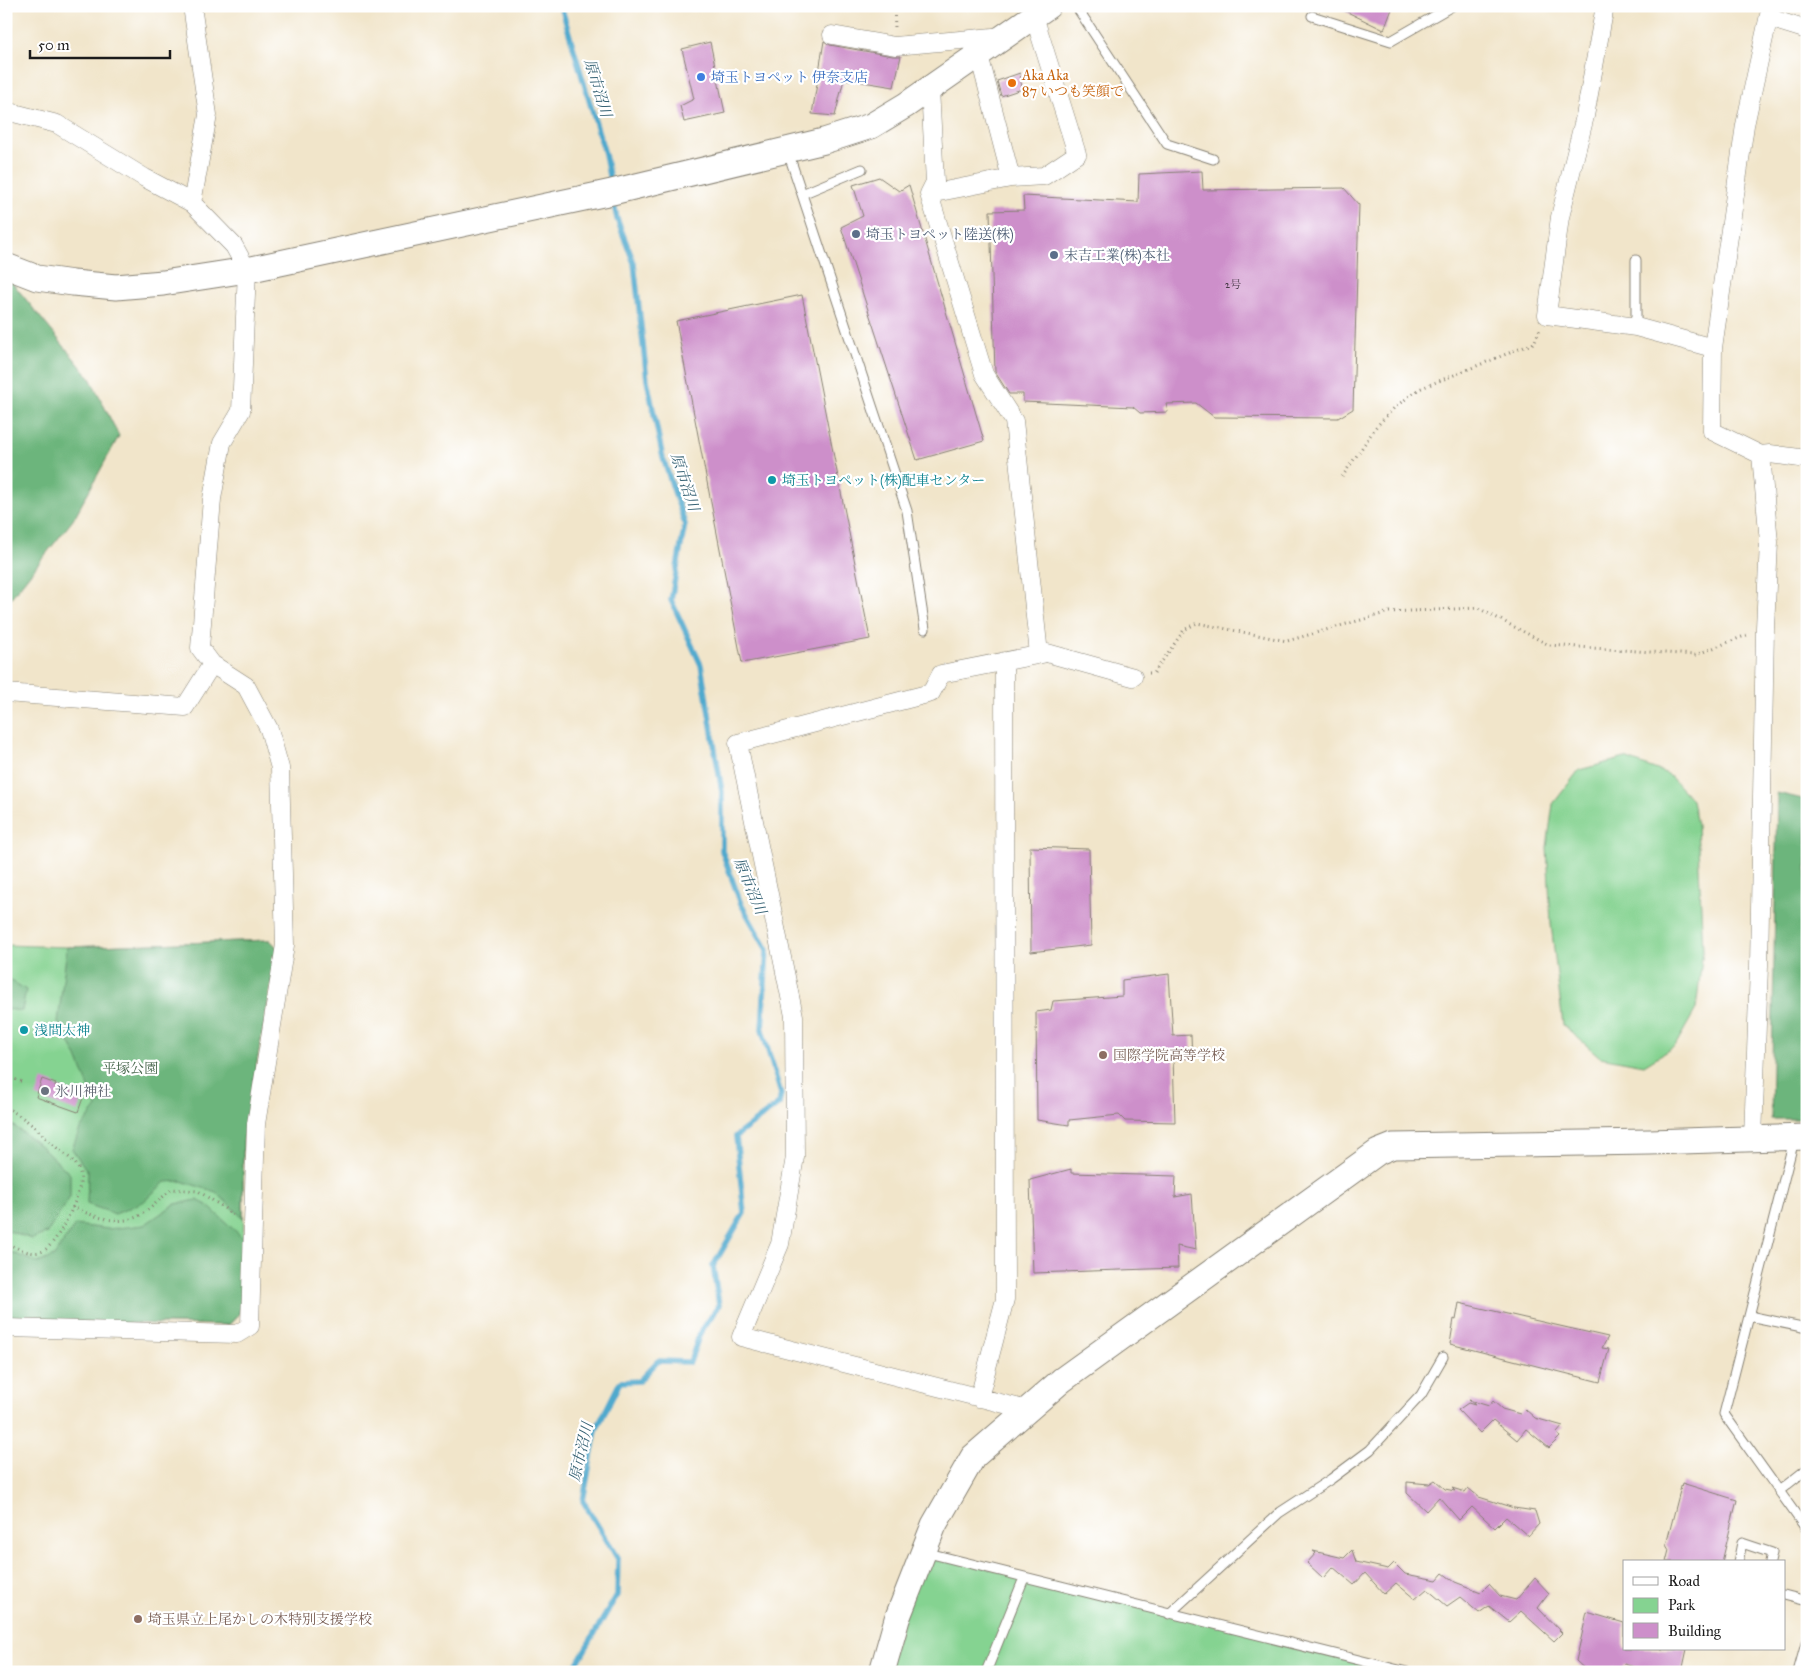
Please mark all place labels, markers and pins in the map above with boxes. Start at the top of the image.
place label: Aka Aka 87 いつも笑顔で [1021,67,1124,100]
place label: 埼玉トヨペット 伊奈支店 [711,69,868,86]
marker: 埼玉トヨペット 伊奈支店 [695,71,707,83]
marker: Aka Aka 87 いつも笑顔で [1006,77,1018,89]
place label: 埼玉トヨペット陸送(株) [866,226,1014,244]
marker: 埼玉トヨペット陸送(株) [850,228,862,240]
place label: 末吉工業(株)本社 [1064,247,1170,265]
marker: 末吉工業(株)本社 [1048,249,1060,261]
place label: 埼玉トヨペット(株)配車センター [782,472,985,490]
marker: 埼玉トヨペット(株)配車センター [766,474,778,486]
place label: 浅間太神 [34,1022,90,1039]
marker: 浅間太神 [18,1024,30,1036]
place label: 国際学院高等学校 [1113,1047,1225,1064]
marker: 国際学院高等学校 [1097,1049,1109,1061]
place label: 氷川神社 [55,1083,111,1100]
marker: 氷川神社 [39,1085,51,1097]
place label: 埼玉県立上尾かしの木特別支援学校 [148,1611,372,1628]
marker: 埼玉県立上尾かしの木特別支援学校 [132,1613,144,1625]

